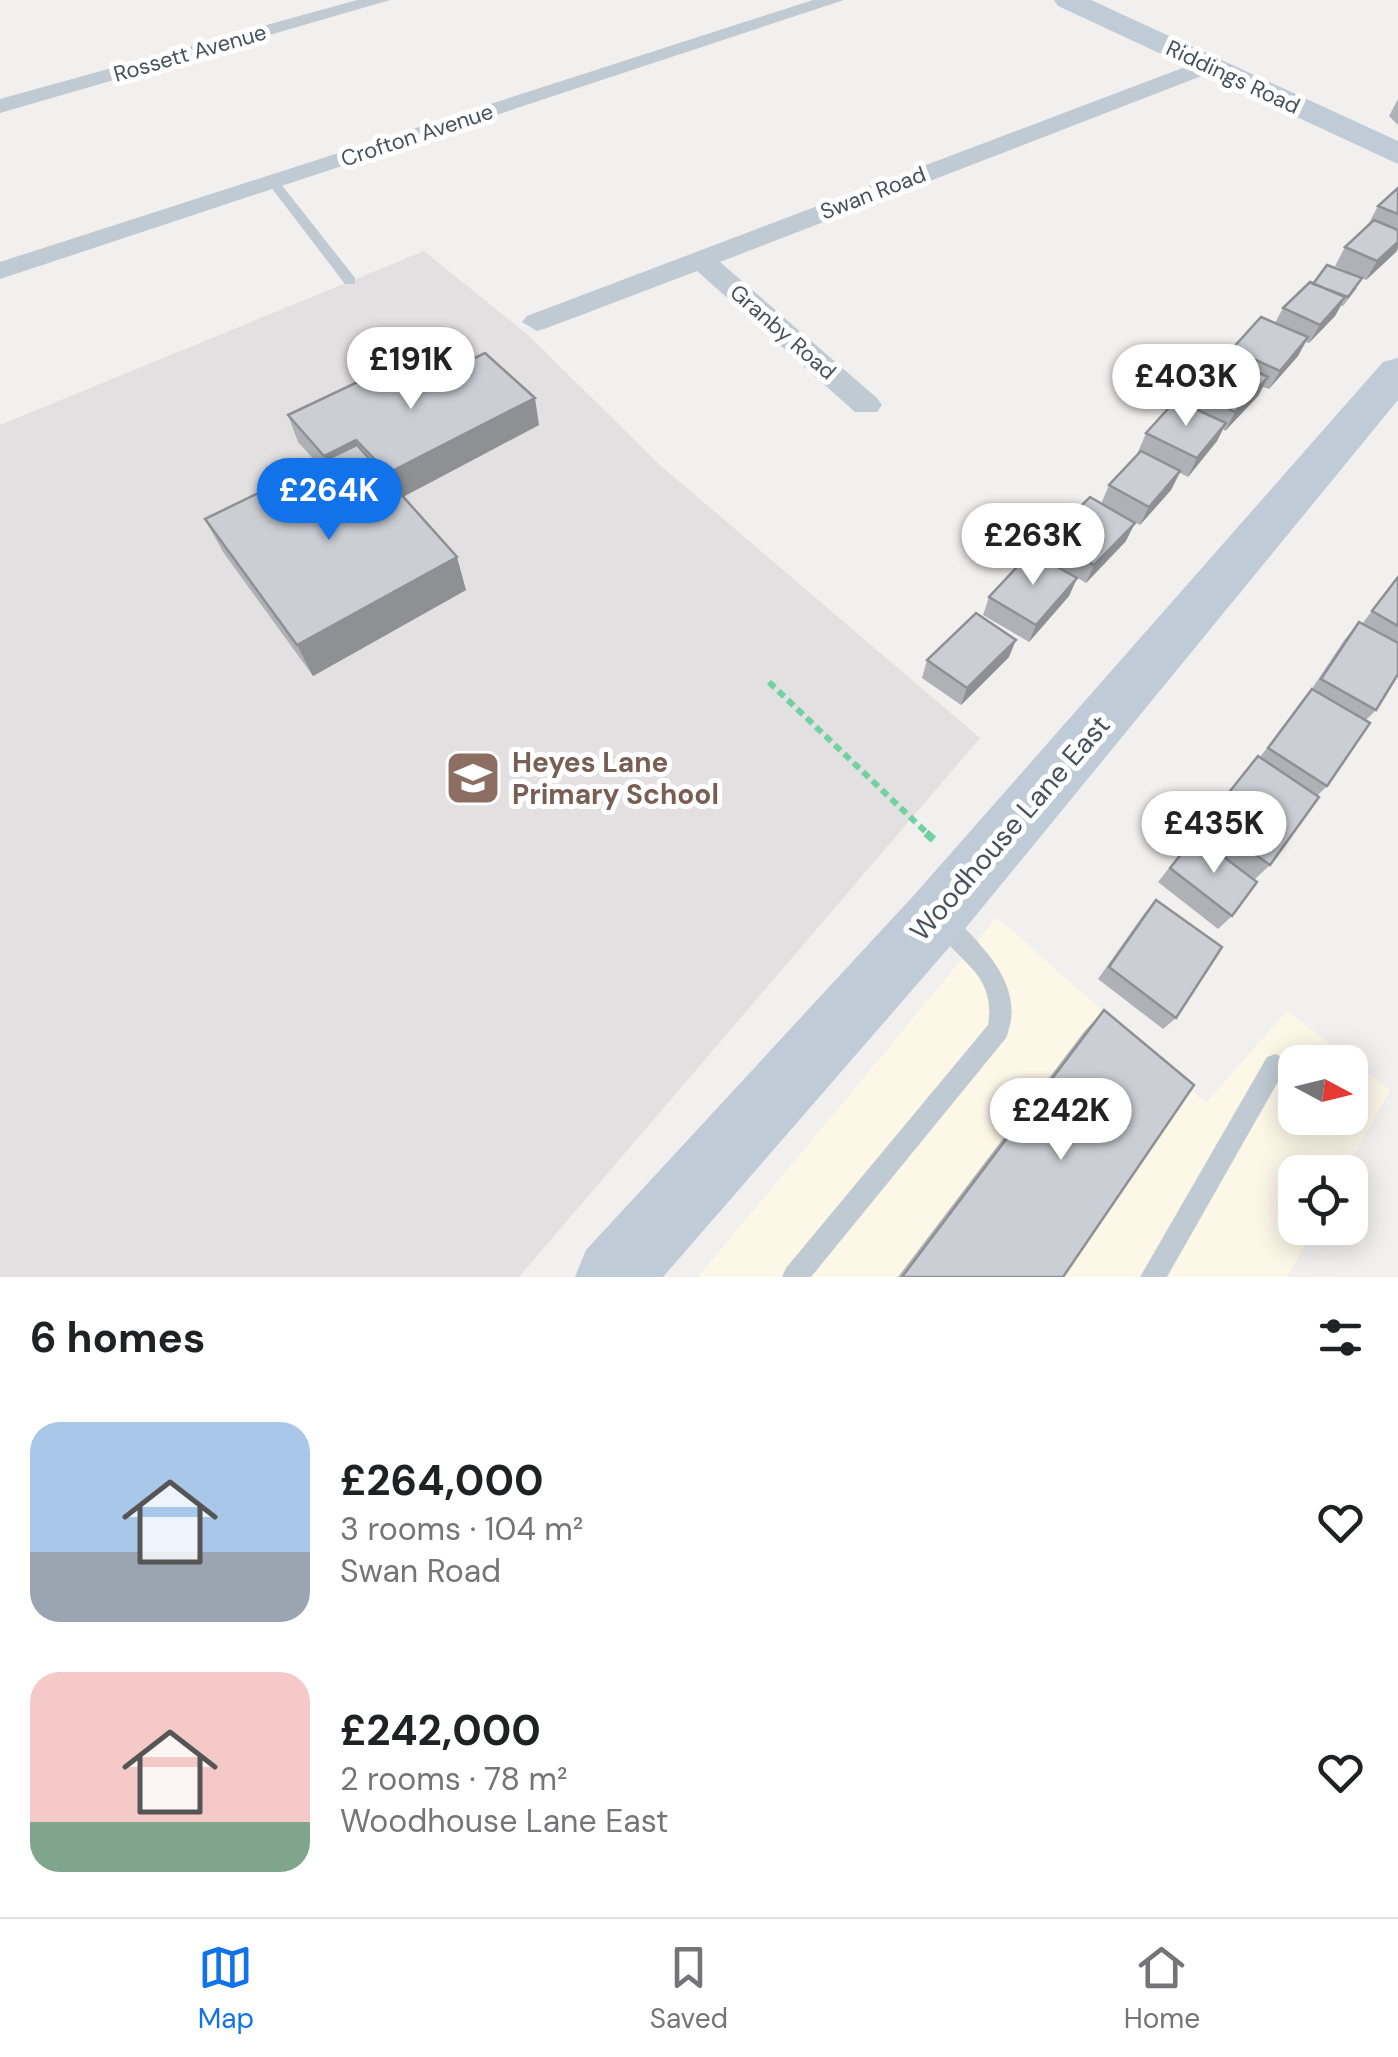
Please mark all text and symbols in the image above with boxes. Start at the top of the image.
street label: Rossett Avenue [110,17,270,89]
street label: Riddings Road [1162,33,1304,121]
street label: Crofton Avenue [337,97,497,173]
street label: Swan Road [816,160,930,226]
street label: Granby Road [724,278,842,386]
pin: £191K [341,327,481,412]
text: £191K [369,338,453,380]
pin: £403K [1116,344,1256,429]
text: £403K [1134,355,1238,397]
pin: £264K [259,458,399,543]
text: £264K [279,469,379,511]
pin: £263K [963,503,1103,588]
text: £263K [983,514,1083,556]
street label: Woodhouse Lane East [902,707,1118,949]
place label: Heyes Lane Primary School [512,744,719,813]
school or university icon: Heyes Lane Primary School [443,748,503,808]
pin: £435K [1144,791,1284,876]
text: £435K [1164,802,1264,844]
north arrow [1278,1045,1368,1135]
map controls [1278,1045,1368,1245]
pin: £242K [991,1078,1131,1163]
text: £242K [1012,1089,1110,1131]
button: locate [1278,1155,1368,1245]
text: 6 homes [30,1310,205,1365]
icon: filters [1313,1310,1368,1365]
text: £264,000 [340,1453,544,1508]
icon: home [110,1462,230,1582]
icon: heart [1313,1495,1368,1550]
text: 3 rooms · 104 m² [340,1508,583,1550]
text: Swan Road [340,1550,501,1592]
text: £242,000 [340,1703,541,1758]
icon: home [110,1712,230,1832]
icon: heart [1313,1745,1368,1800]
text: 2 rooms · 78 m² [340,1758,568,1800]
text: Woodhouse Lane East [340,1800,669,1842]
tab: Map [198,1940,254,2037]
tab: Saved [650,1940,728,2037]
tab: Home [1124,1940,1200,2037]

